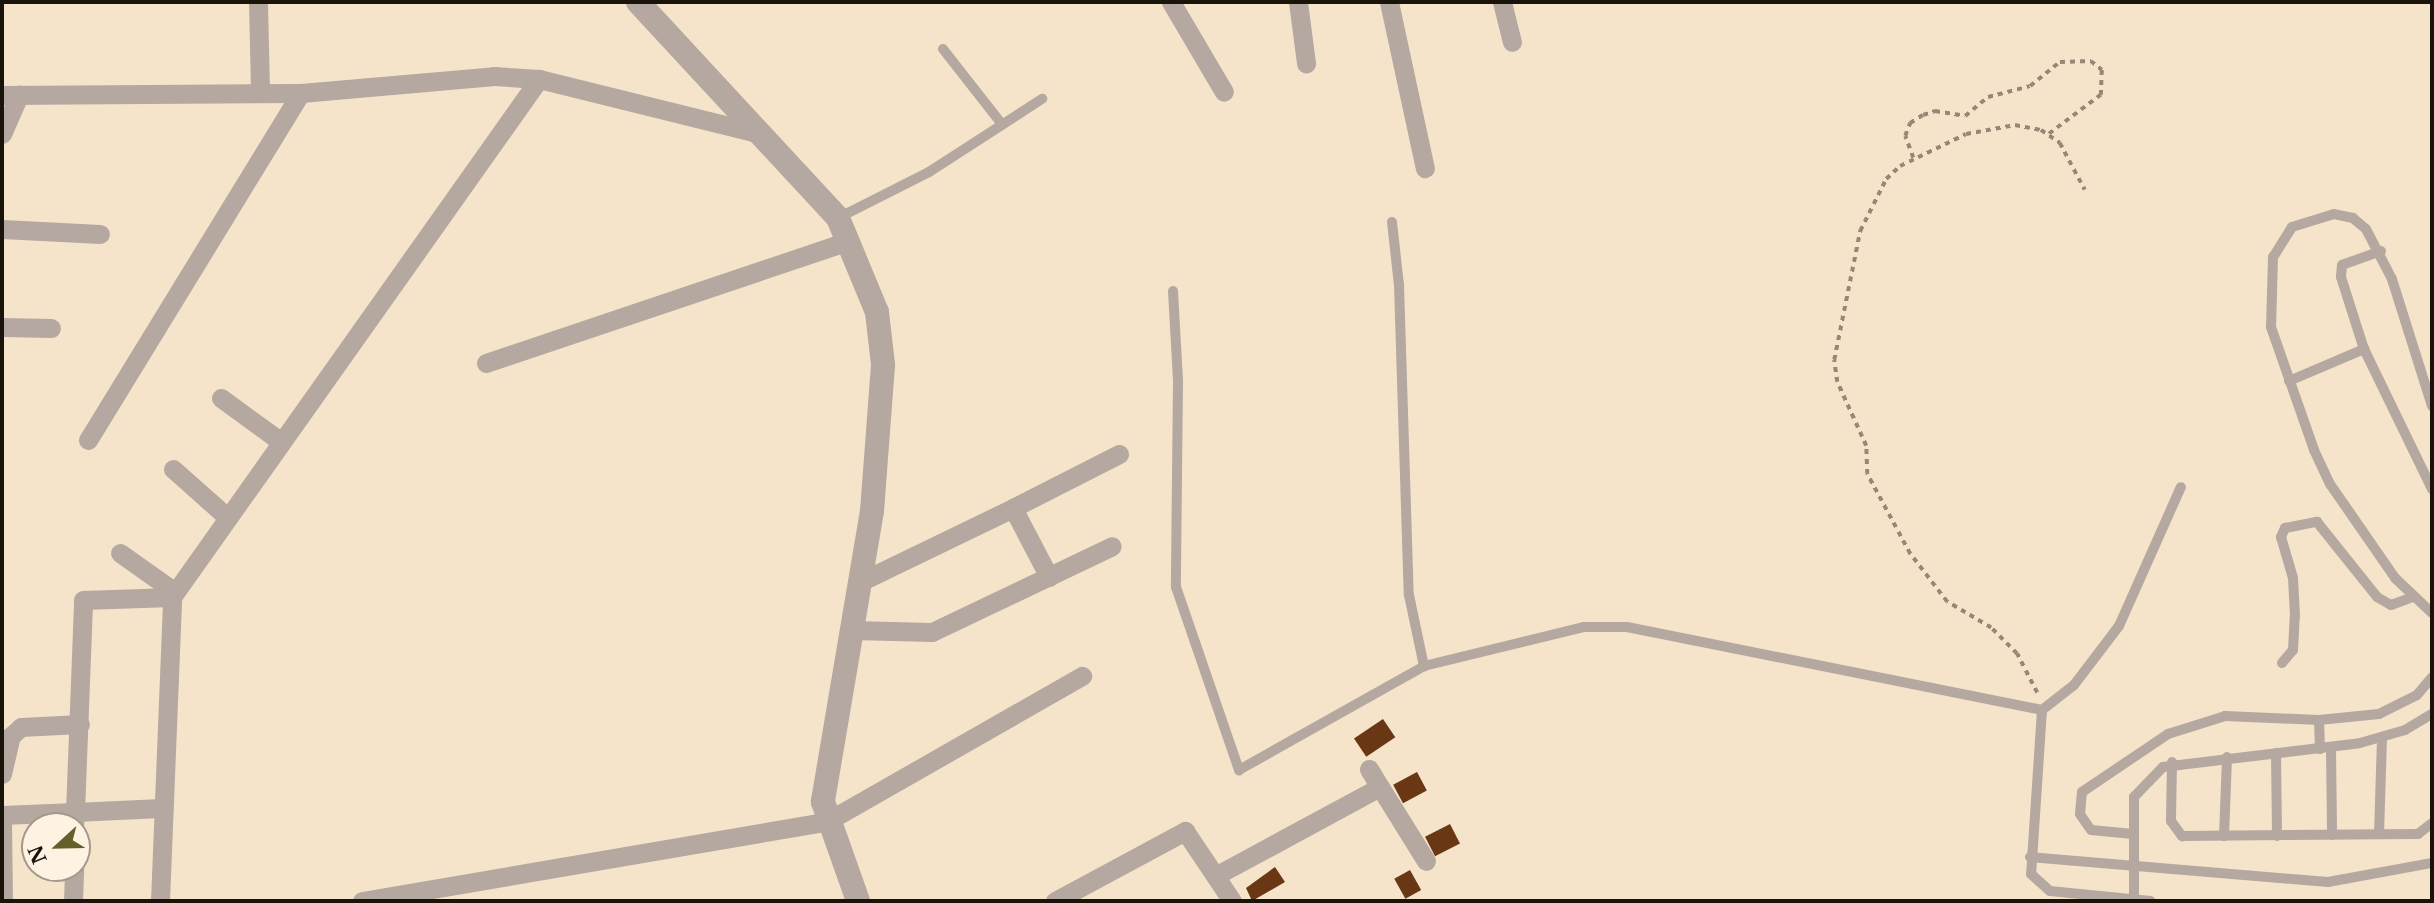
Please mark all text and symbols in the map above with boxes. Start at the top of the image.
north arrow [21,812,91,882]
text: N [24,842,52,867]

